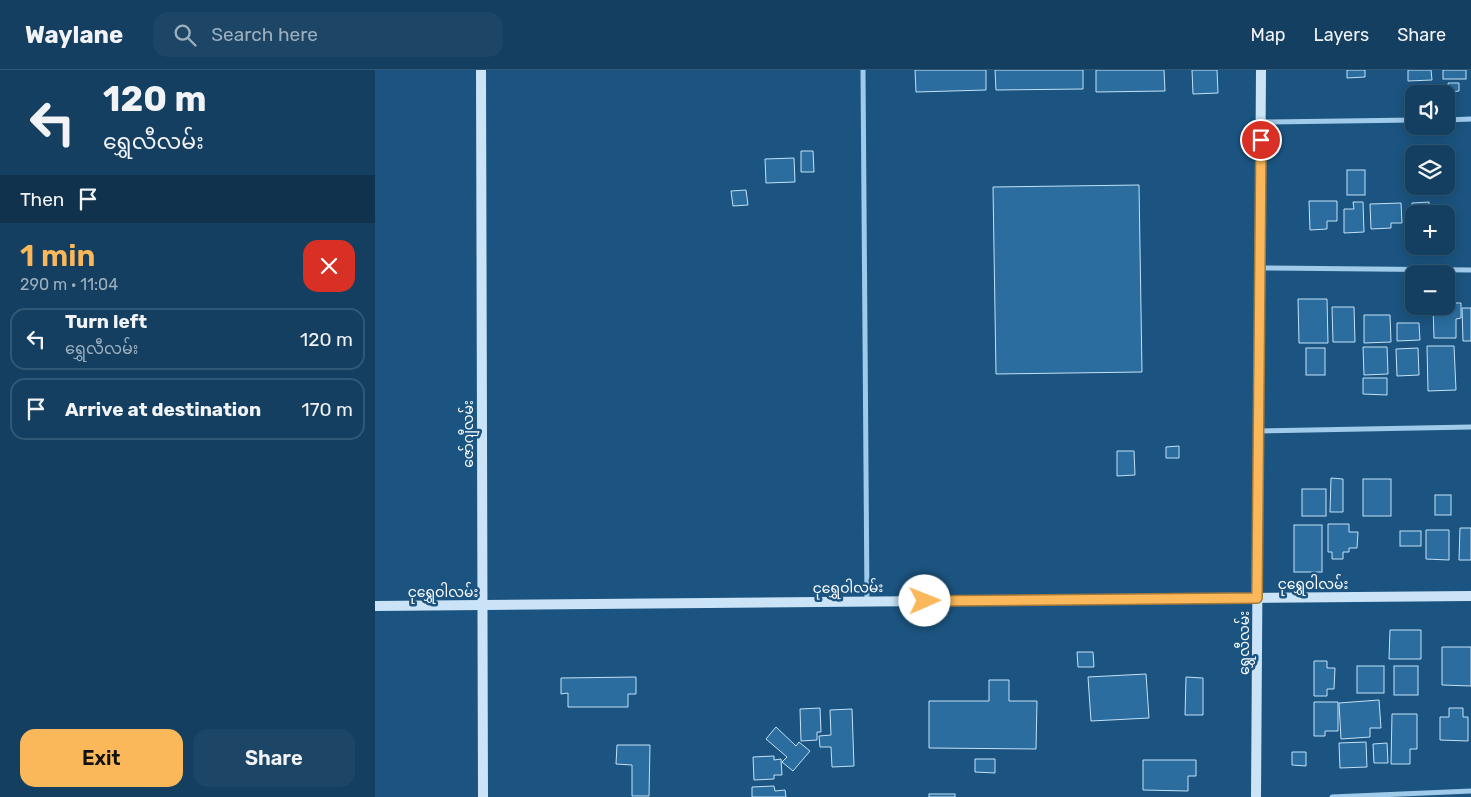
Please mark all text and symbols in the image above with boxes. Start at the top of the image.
search box [153,12,503,57]
text: Waylane [25,21,123,49]
icon: search [171,21,199,49]
text: Search here [211,23,318,46]
text: Map [1251,24,1286,46]
text: Layers [1314,24,1369,46]
text: Share [1397,24,1446,46]
text: 120 m [103,78,206,120]
map controls [1405,85,1455,315]
button: sound [1405,85,1455,135]
icon: left [20,90,85,155]
pin [1240,119,1282,161]
icon: arrive [1247,126,1275,154]
text: ရွှေလီလမ်း [103,128,204,155]
button: layers [1405,145,1455,195]
icon: arrive [74,185,102,213]
text: Then [20,188,64,211]
button: + [1405,205,1455,255]
text: 1 min [20,238,95,274]
button: close [303,240,355,292]
button: − [1405,265,1455,315]
text: 290 m · 11:04 [20,275,118,294]
text: Turn left [65,310,147,333]
icon: left [22,325,50,353]
text: 120 m [300,328,353,351]
text: ရွှေလီလမ်း [65,339,138,358]
icon: arrive [22,395,50,423]
text: Arrive at destination [65,398,261,421]
text: 170 m [302,398,353,421]
street label: ဇော်ဂျီလမ်း [458,400,480,468]
position arrow [898,574,950,626]
street label: ငုရွှေဝါလမ်း [1278,574,1348,596]
street label: ငုရွှေဝါလမ်း [812,577,884,600]
street label: ငုရွှေဝါလမ်း [408,582,478,604]
street label: ရွှေလီလမ်း [1234,611,1256,675]
button: Exit [20,729,183,787]
button: Share [193,729,355,787]

